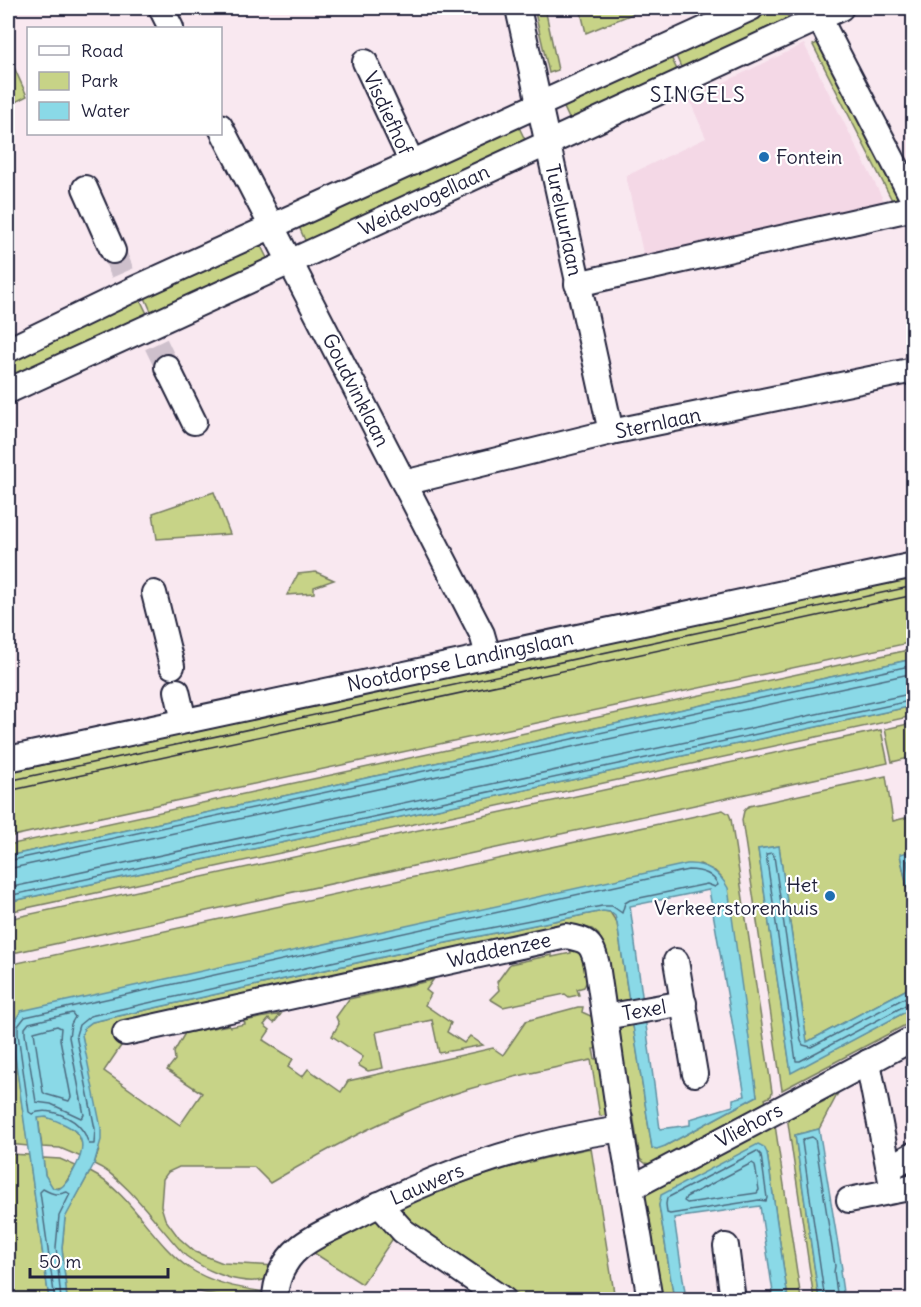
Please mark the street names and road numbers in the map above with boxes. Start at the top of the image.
street label: Visdiefhof [358,67,419,159]
street label: Weidevogellaan [354,158,493,241]
street label: Tureluurlaan [540,162,589,278]
street label: Goudvinklaan [317,329,396,451]
street label: Sternlaan [613,401,703,444]
street label: Nootdorpse Landingslaan [345,624,575,697]
street label: Waddenzee [445,926,553,973]
street label: Texel [620,993,668,1026]
street label: Vliehors [711,1097,787,1153]
street label: Lauwers [386,1157,467,1210]

